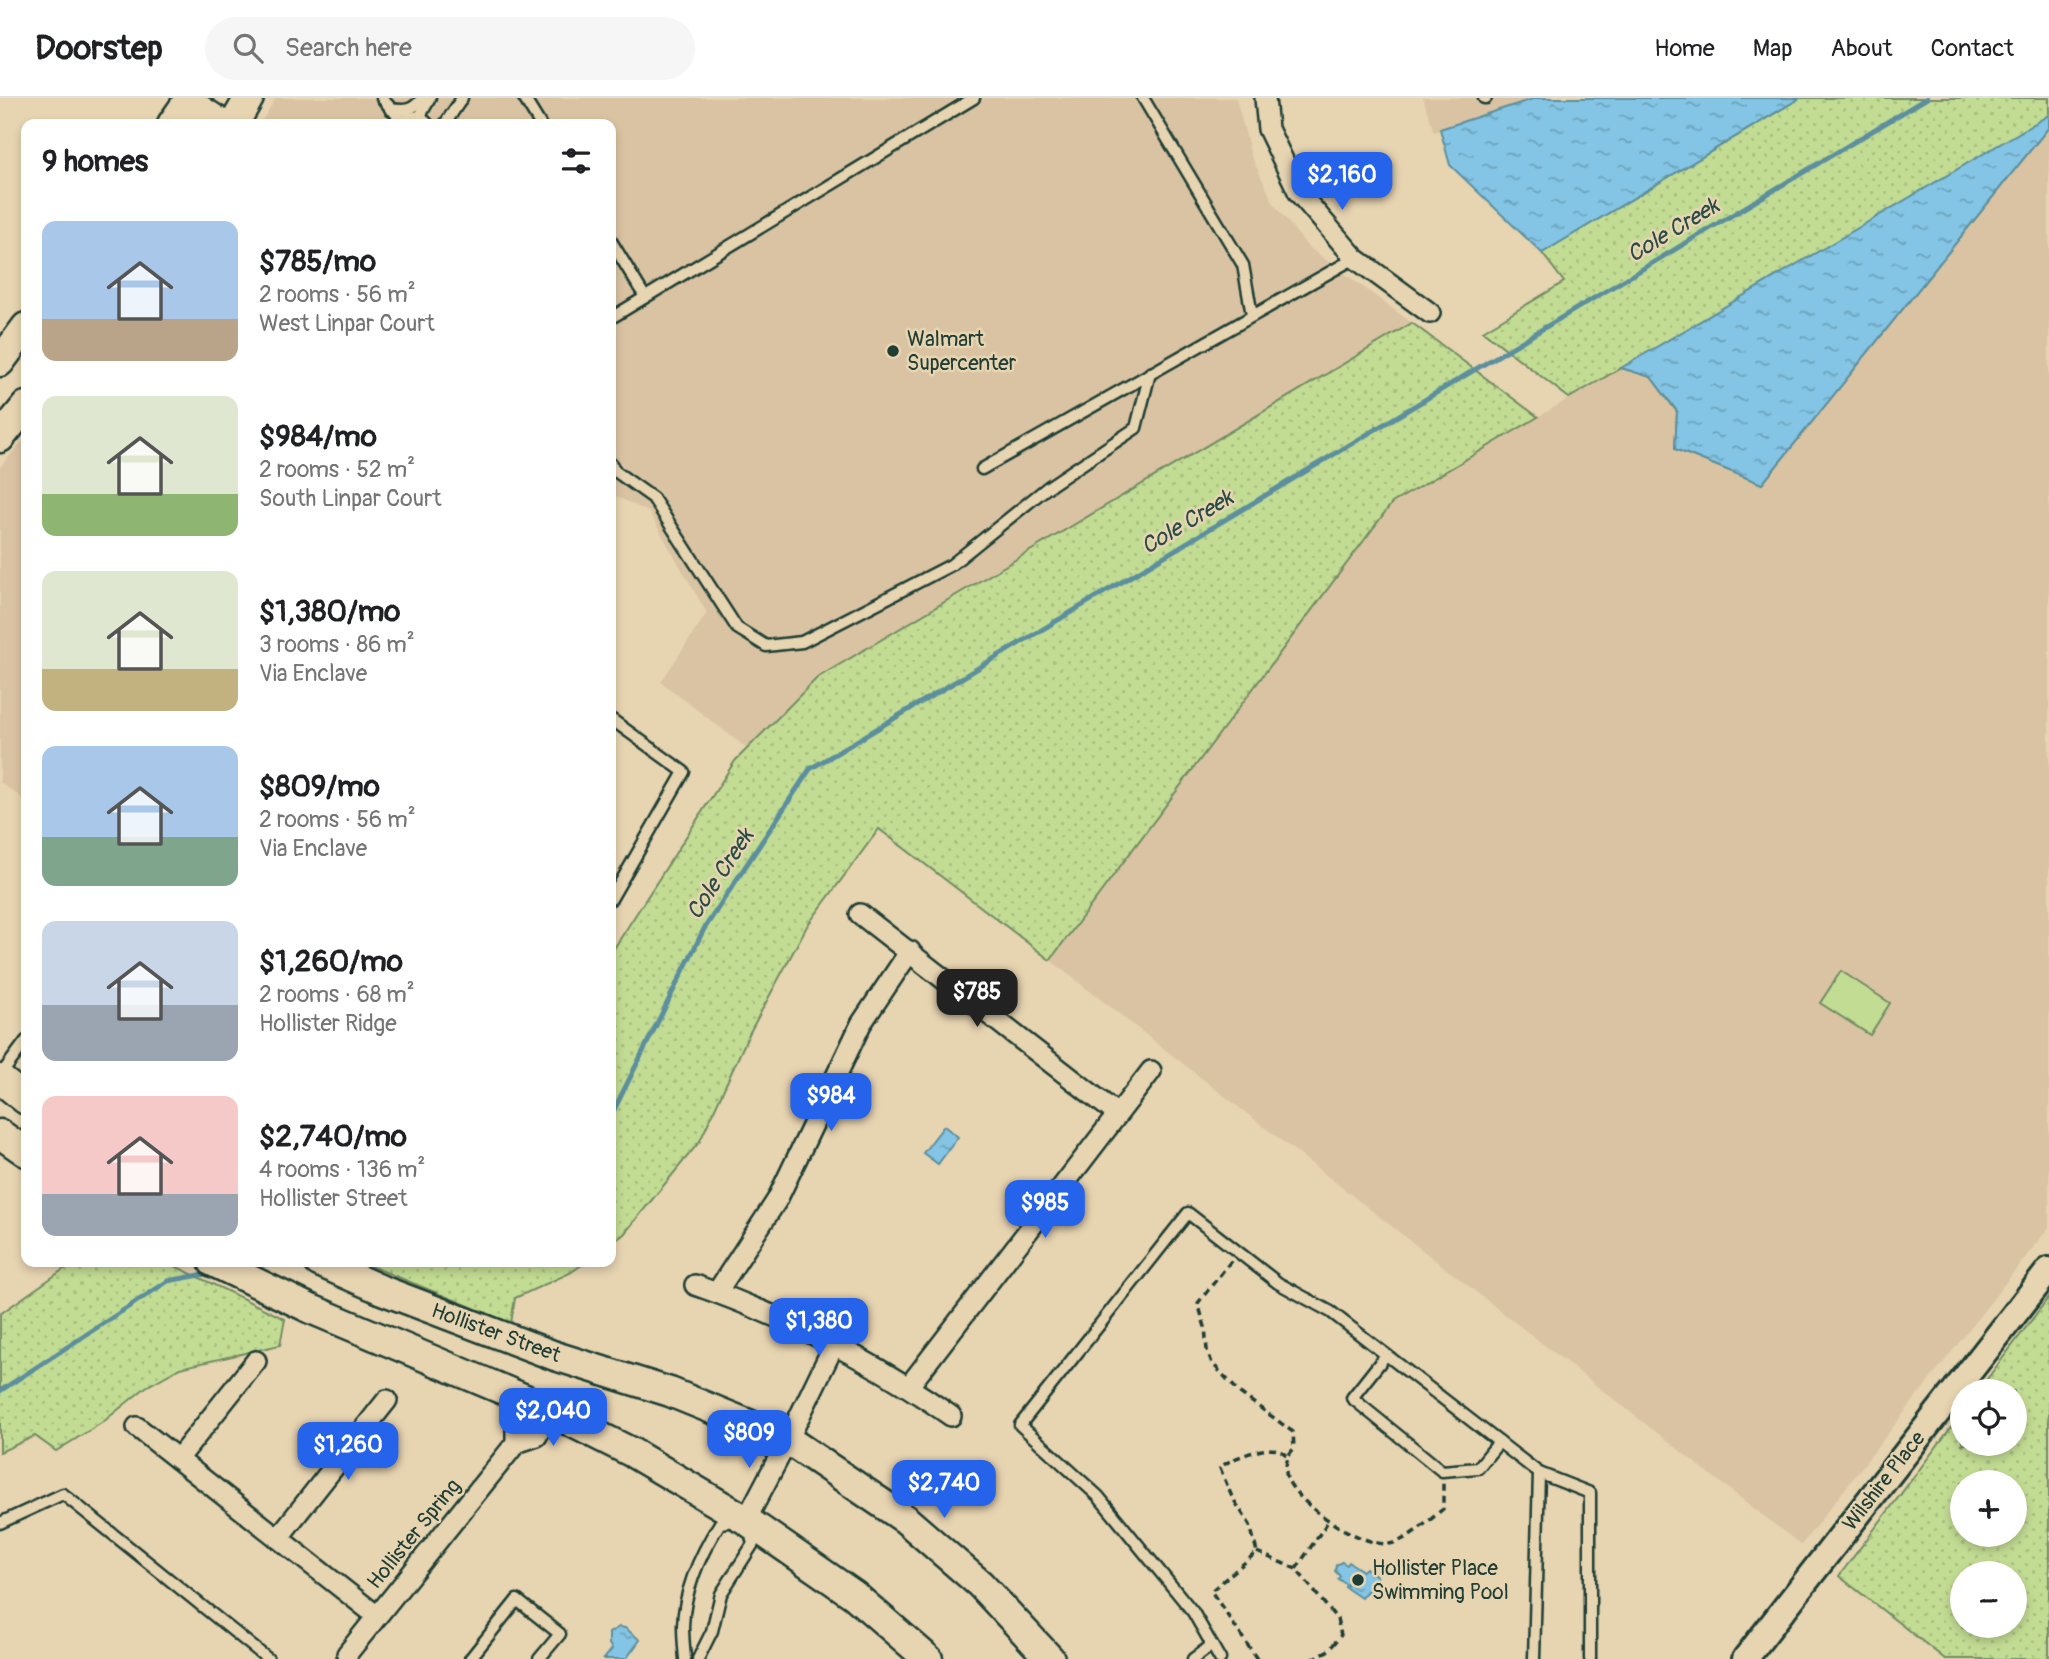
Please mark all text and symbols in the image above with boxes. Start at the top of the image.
search box [205,17,695,80]
text: Doorstep [35,28,163,69]
icon: search [229,29,267,67]
text: Search here [285,32,412,64]
text: Home [1654,34,1715,63]
text: Map [1753,34,1793,63]
text: About [1831,34,1893,63]
text: Contact [1931,34,2014,63]
icon: filters [557,142,595,180]
text: 9 homes [42,143,148,180]
pin: $2,160 [1285,152,1399,212]
text: $2,160 [1307,160,1377,189]
water label: Cole Creek [1622,190,1726,269]
text: $785/mo [259,243,376,280]
icon: home [98,249,182,333]
text: 2 rooms · 56 m² [259,280,416,309]
text: West Linpar Court [259,309,435,338]
place label: Walmart Supercenter [907,326,1017,377]
marker: Walmart Supercenter [885,343,901,359]
text: $984/mo [259,418,377,455]
icon: home [98,424,182,508]
text: 2 rooms · 52 m² [259,455,415,484]
water label: Cole Creek [1136,482,1240,561]
text: South Linpar Court [259,484,442,513]
text: $1,380/mo [259,593,400,630]
icon: home [98,599,182,683]
text: 3 rooms · 86 m² [259,630,415,659]
text: Via Enclave [259,659,367,688]
text: $809/mo [259,768,380,805]
icon: home [98,774,182,858]
text: 2 rooms · 56 m² [259,805,416,834]
water label: Cole Creek [680,821,761,925]
text: Via Enclave [259,834,367,863]
text: $1,260/mo [259,943,403,980]
icon: home [98,949,182,1033]
pin: $785 [936,970,1018,1029]
text: $785 [953,977,1001,1006]
text: 2 rooms · 68 m² [259,980,415,1009]
text: Hollister Ridge [259,1009,396,1038]
pin: $984 [790,1074,872,1133]
text: $984 [806,1081,856,1110]
text: $2,740/mo [259,1118,407,1155]
icon: home [98,1124,182,1208]
text: 4 rooms · 136 m² [259,1155,425,1184]
pin: $985 [1004,1180,1086,1240]
text: Hollister Street [259,1184,407,1213]
text: $985 [1021,1188,1069,1217]
street label: Hollister Street [428,1297,565,1369]
pin: $1,380 [762,1298,876,1358]
text: $1,380 [785,1306,853,1335]
map controls [1950,1379,2027,1638]
button: locate [1950,1379,2027,1456]
pin: $2,040 [496,1388,610,1448]
text: $2,040 [515,1396,591,1425]
pin: $809 [708,1410,790,1470]
text: $809 [723,1418,775,1447]
pin: $1,260 [291,1422,405,1482]
street label: Wilshire Place [1837,1425,1932,1536]
text: $1,260 [313,1430,383,1459]
pin: $2,740 [887,1460,1001,1520]
text: $2,740 [908,1468,980,1497]
button: + [1950,1470,2027,1547]
street label: Hollister Spring [361,1473,467,1595]
place label: Hollister Place Swimming Pool [1372,1555,1509,1606]
button: − [1950,1561,2027,1638]
marker: Hollister Place Swimming Pool [1350,1572,1366,1588]

